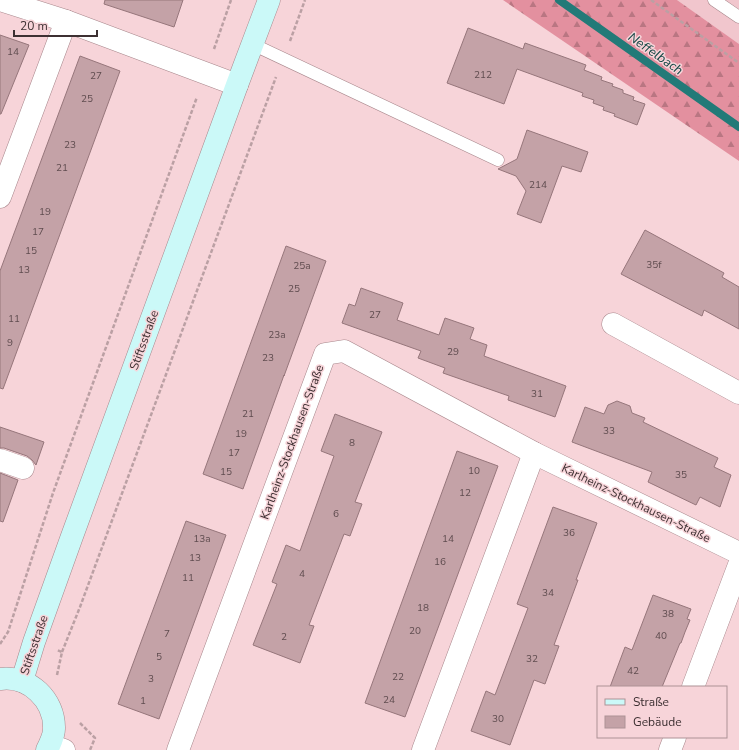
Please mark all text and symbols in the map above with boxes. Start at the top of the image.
scale bar [14,12,97,38]
text: 20 m [20,18,48,34]
water label: Neffelbach [624,28,687,79]
house number: 14 [7,45,19,59]
house number: 212 [474,68,492,82]
house number: 27 [90,69,102,83]
house number: 25 [81,92,93,106]
house number: 23 [64,138,76,152]
house number: 21 [56,161,68,175]
house number: 214 [529,178,547,192]
house number: 19 [39,205,51,219]
house number: 17 [32,225,44,239]
house number: 15 [25,244,37,258]
house number: 35f [646,258,662,272]
house number: 25a [293,259,311,273]
house number: 13 [18,263,30,277]
house number: 25 [288,282,300,296]
street label: Stiftsstraße [126,308,162,372]
house number: 27 [369,308,381,322]
house number: 11 [8,312,20,326]
house number: 23a [268,328,286,342]
house number: 9 [7,336,13,350]
house number: 29 [447,345,459,359]
house number: 23 [262,351,274,365]
street label: Karlheinz-Stockhausen-Straße [256,362,328,522]
house number: 31 [531,387,543,401]
house number: 21 [242,407,254,421]
house number: 33 [603,424,615,438]
house number: 19 [235,427,247,441]
house number: 8 [349,436,355,450]
house number: 17 [228,446,240,460]
street label: Karlheinz-Stockhausen-Straße [559,460,713,546]
house number: 10 [468,464,480,478]
house number: 15 [220,465,232,479]
house number: 35 [675,468,687,482]
house number: 12 [459,486,471,500]
house number: 6 [333,507,339,521]
house number: 36 [563,526,575,540]
house number: 13a [193,532,211,546]
house number: 14 [442,532,454,546]
house number: 13 [189,551,201,565]
house number: 16 [434,555,446,569]
house number: 4 [299,567,305,581]
house number: 11 [182,571,194,585]
house number: 34 [542,586,554,600]
house number: 18 [417,601,429,615]
house number: 38 [662,607,674,621]
street label: Stiftsstraße [16,613,52,677]
house number: 20 [409,624,421,638]
house number: 7 [164,627,170,641]
house number: 40 [655,629,667,643]
house number: 2 [281,630,287,644]
house number: 5 [156,650,162,664]
house number: 32 [526,652,538,666]
house number: 42 [627,664,639,678]
house number: 22 [392,670,404,684]
house number: 3 [148,672,154,686]
legend [597,686,727,738]
house number: 24 [383,693,395,707]
house number: 1 [140,694,146,708]
text: Straße [633,694,669,710]
house number: 30 [492,712,504,726]
text: Gebäude [633,714,682,730]

